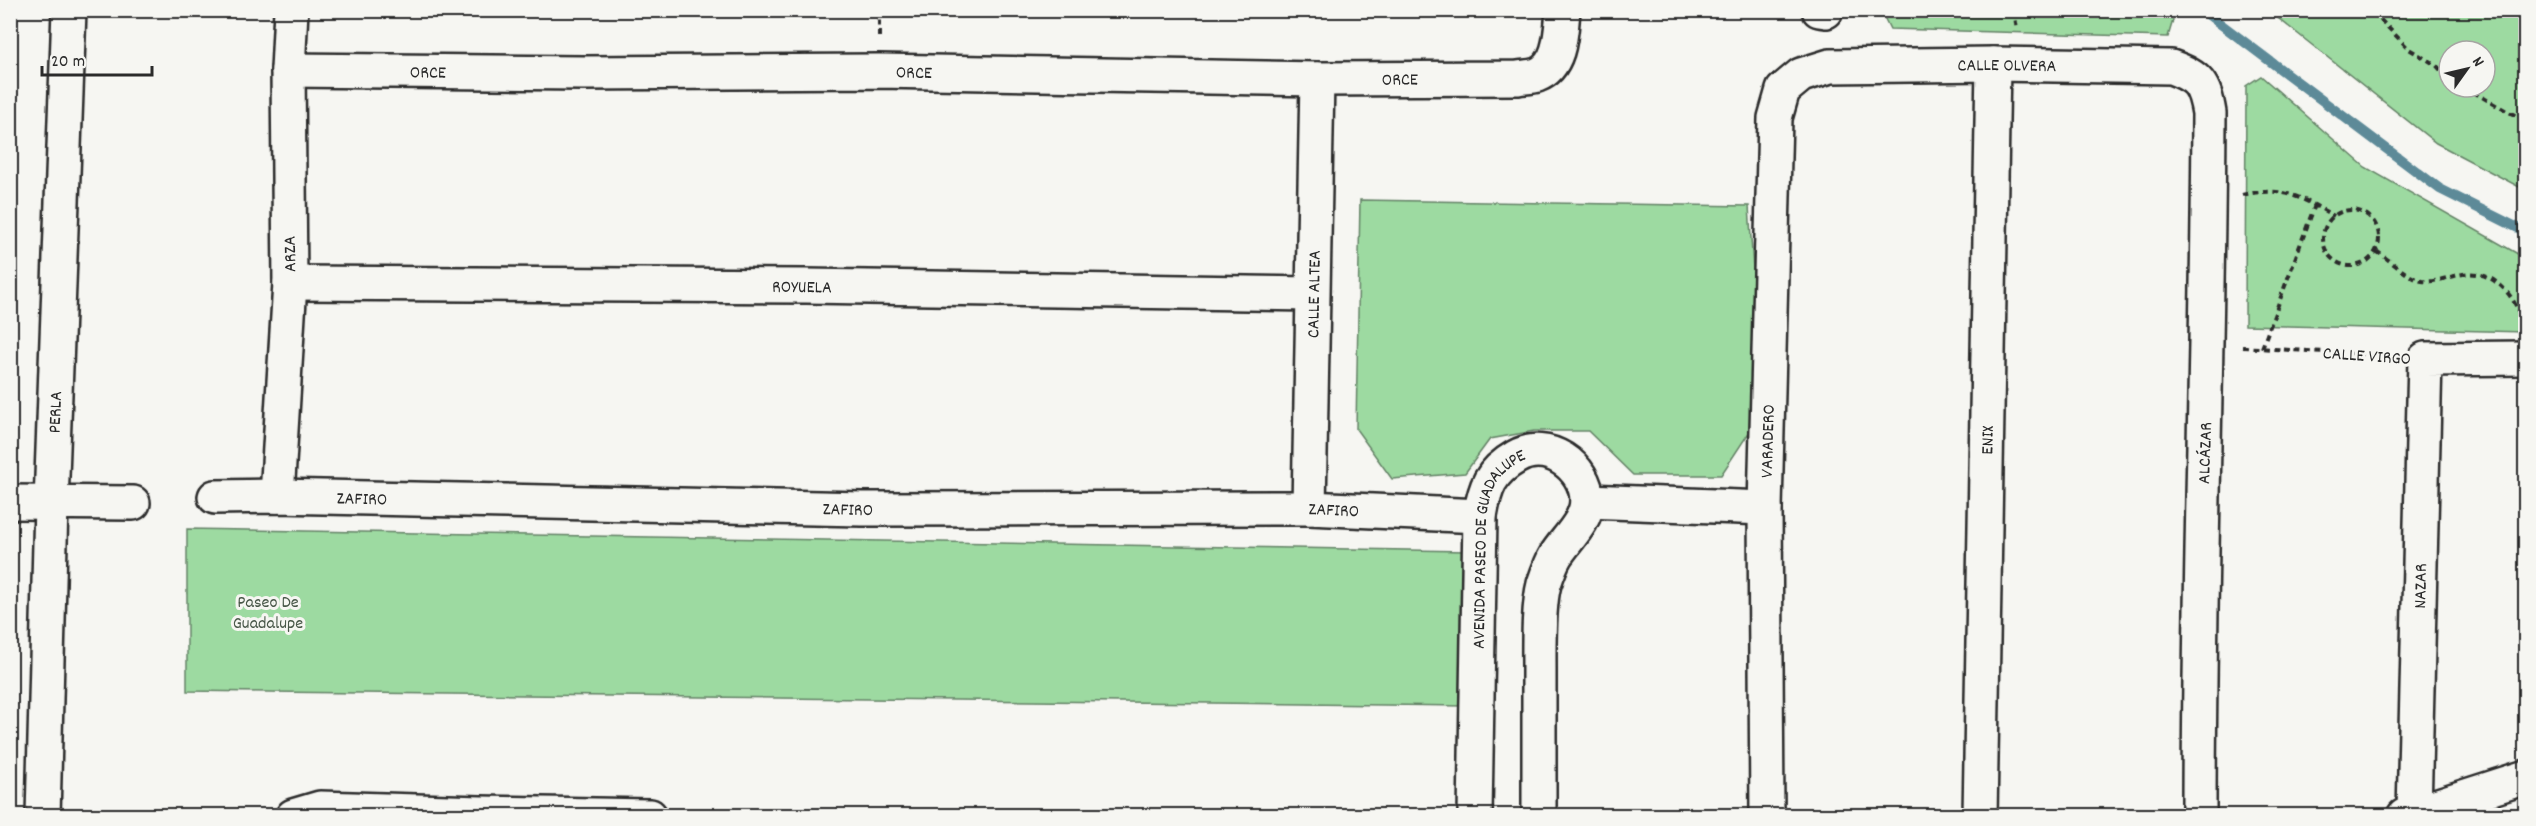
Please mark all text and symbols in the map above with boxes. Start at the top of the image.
scale bar [42,39,152,77]
north arrow [2437,39,2497,99]
text: 20 m [51,50,85,75]
text: N [2466,52,2489,72]
street label: CALLE OLVERA [1957,54,2057,80]
street label: ORCE [410,61,446,87]
street label: ORCE [896,61,932,87]
street label: ORCE [1382,68,1418,94]
street label: ARZA [279,235,304,272]
street label: CALLE ALTEA [1302,250,1329,338]
street label: ROYUELA [772,276,832,301]
street label: CALLE VIRGO [2322,342,2412,373]
street label: PERLA [44,390,70,434]
street label: VARADERO [1756,404,1783,478]
street label: ALCÁZAR [2193,422,2220,484]
street label: ENIX [1976,425,2002,455]
street label: AVENIDA PASEO DE GUADALUPE [1468,444,1530,649]
street label: ZAFIRO [336,487,387,513]
street label: ZAFIRO [822,498,873,524]
street label: ZAFIRO [1308,498,1360,525]
street label: NAZAR [2409,563,2435,609]
park label: Paseo De Guadalupe [233,591,303,637]

